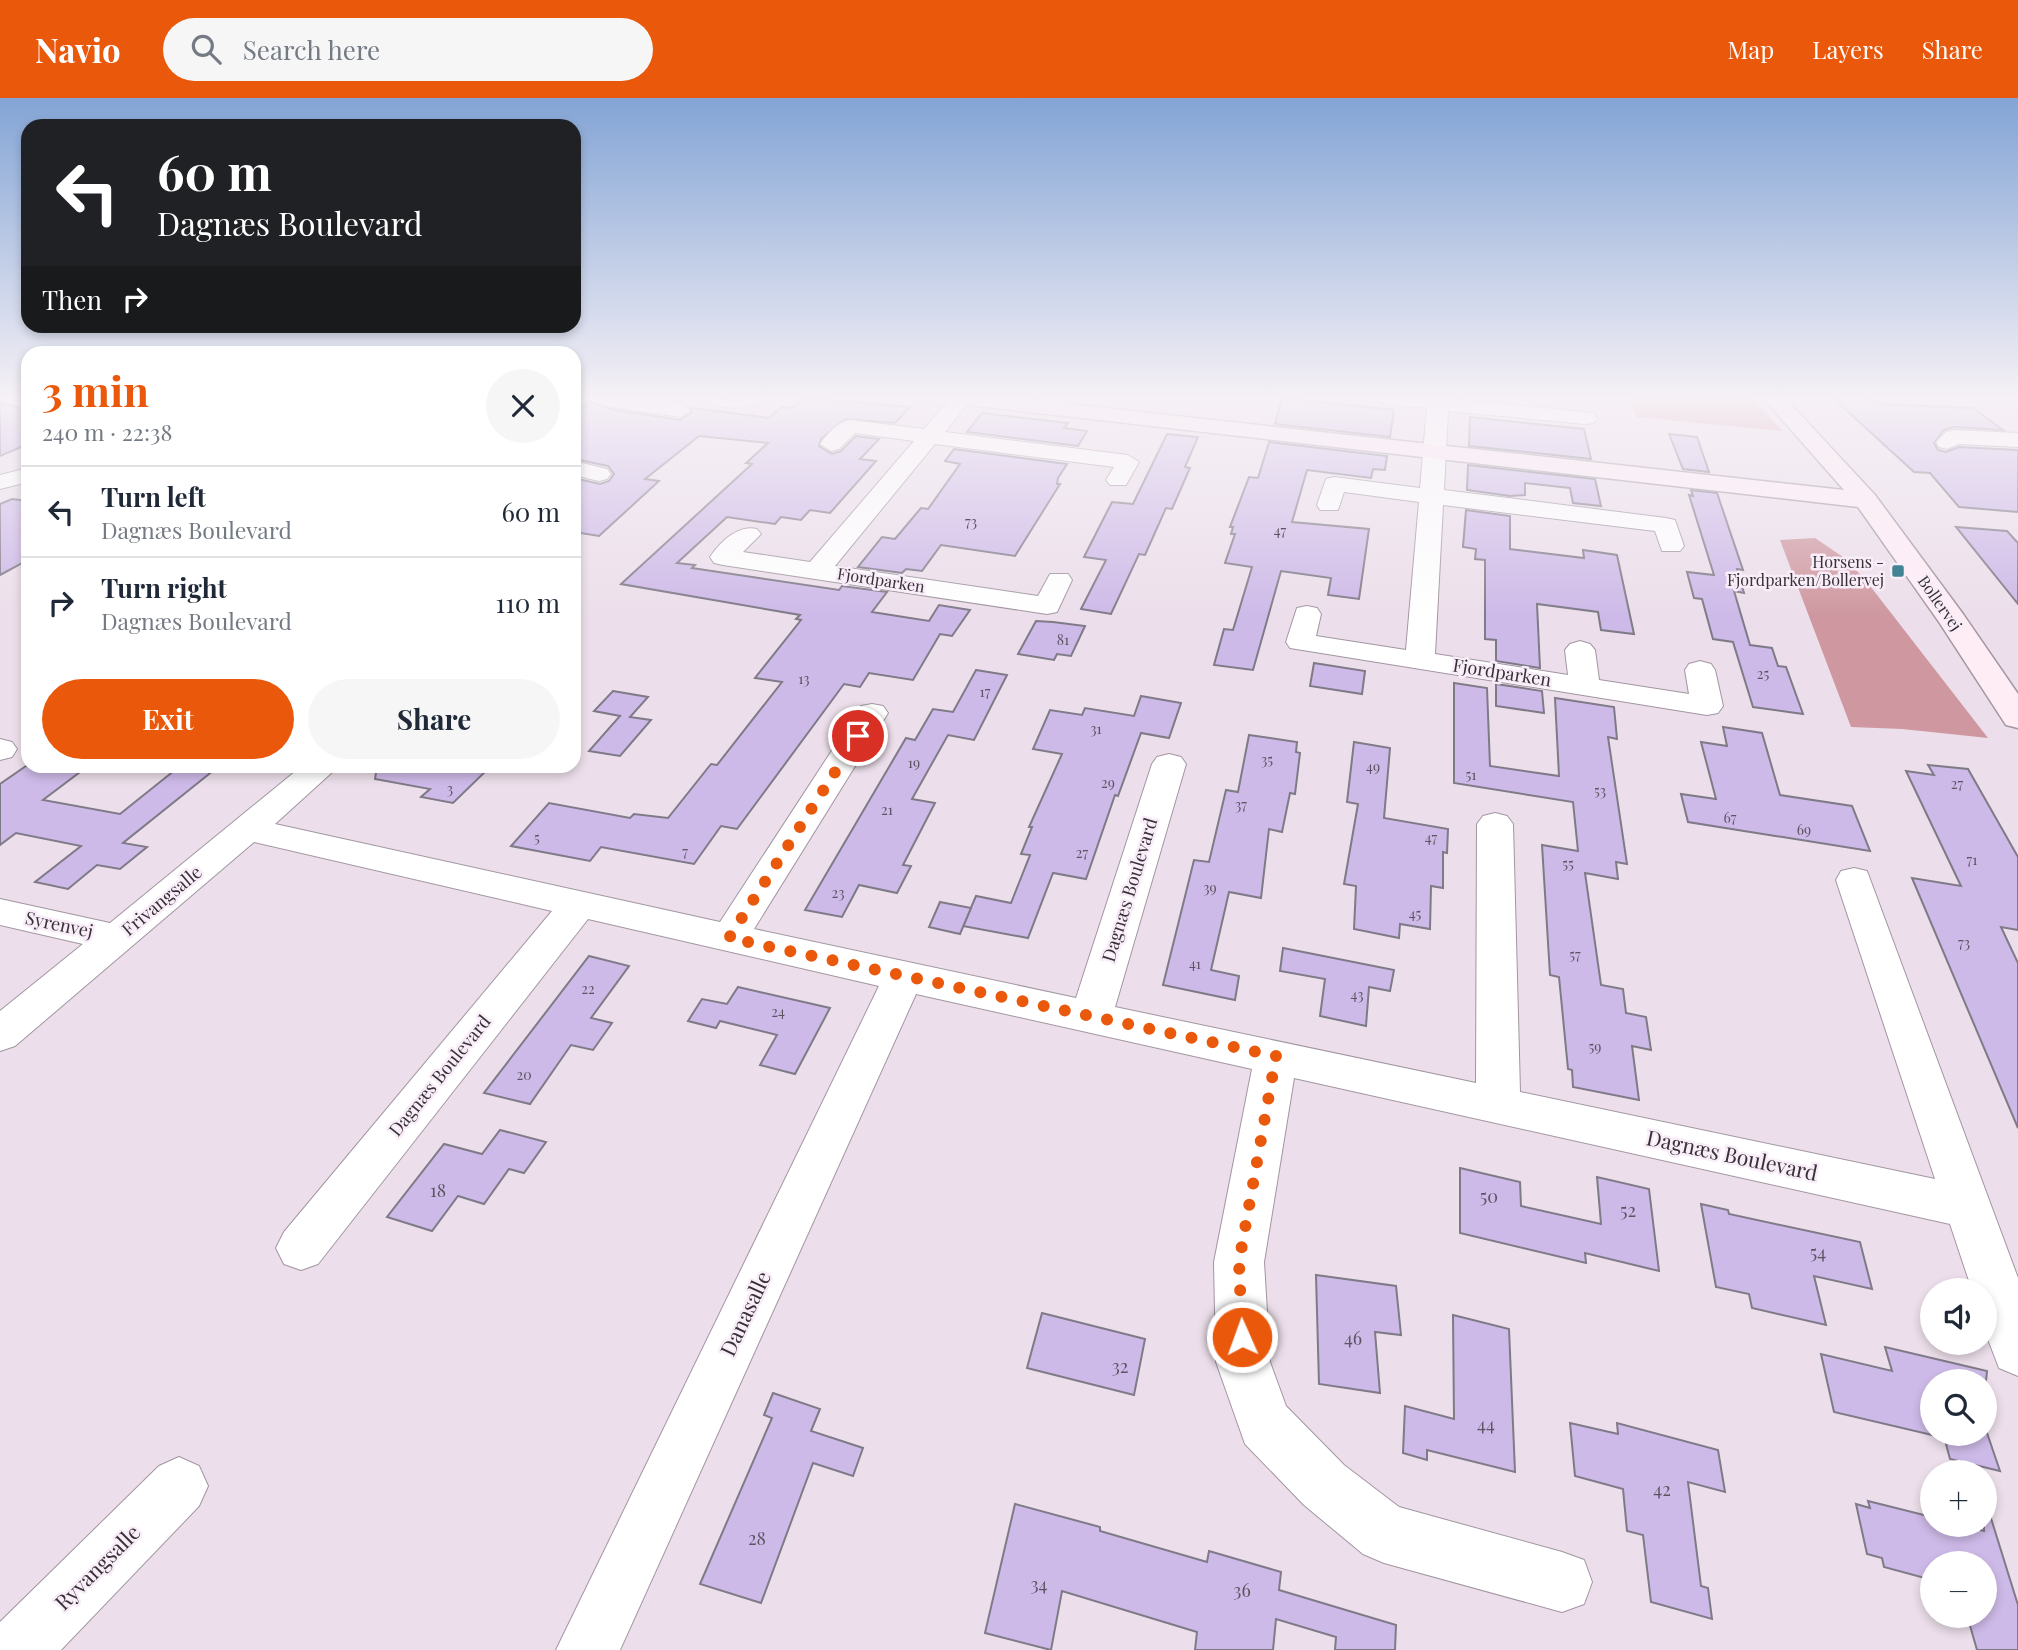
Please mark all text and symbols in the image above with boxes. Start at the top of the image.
search box [163,18,653,81]
text: Navio [35,27,121,71]
icon: search [187,30,225,68]
text: Search here [243,32,380,67]
text: Map [1728,33,1774,65]
text: Layers [1812,33,1884,65]
text: Share [1922,33,1983,65]
text: 60 m [157,138,272,203]
icon: left [42,147,133,238]
text: Dagnæs Boulevard [157,201,423,244]
icon: right [116,280,154,318]
text: Then [42,282,102,317]
text: 3 min [42,362,149,418]
button: close [486,369,560,443]
text: 240 m · 22:38 [42,416,172,447]
text: Turn left [101,479,206,514]
icon: left [42,493,80,531]
text: 60 m [501,494,560,529]
house number: 73 [965,512,977,531]
text: Dagnæs Boulevard [101,514,292,545]
house number: 47 [1274,521,1287,540]
place label: Horsens - Fjordparken/Bollervej [1727,551,1884,590]
street label: Fjordparken [836,562,927,597]
marker: Horsens - Fjordparken/Bollervej [1890,563,1906,579]
text: Turn right [101,570,227,605]
street label: Bollervej [1914,571,1967,634]
icon: right [42,584,80,622]
text: 110 m [496,585,560,620]
text: Dagnæs Boulevard [101,605,292,636]
house number: 81 [1057,630,1069,649]
street label: Fjordparken [1451,652,1553,692]
house number: 25 [1757,664,1769,683]
house number: 13 [798,669,810,688]
button: Exit [42,679,294,759]
button: Share [308,679,560,759]
house number: 17 [980,682,991,701]
pin [828,706,888,766]
icon: arrive [839,717,877,755]
house number: 31 [1090,719,1102,738]
house number: 35 [1261,750,1273,769]
house number: 19 [908,753,920,772]
house number: 49 [1366,757,1380,776]
house number: 51 [1466,765,1477,784]
house number: 29 [1101,773,1115,792]
house number: 27 [1951,774,1964,793]
house number: 3 [447,779,453,798]
house number: 53 [1594,781,1606,800]
house number: 37 [1235,795,1247,814]
house number: 21 [881,800,893,819]
house number: 67 [1724,808,1737,827]
street label: Dagnæs Boulevard [1096,814,1163,965]
house number: 69 [1797,820,1811,839]
house number: 5 [534,828,540,847]
house number: 47 [1425,828,1438,847]
house number: 7 [682,842,688,861]
house number: 27 [1076,843,1089,862]
house number: 71 [1967,850,1977,869]
house number: 55 [1562,854,1574,873]
street label: Frivangsalle [116,860,206,941]
house number: 39 [1203,878,1217,897]
house number: 23 [831,883,845,902]
house number: 45 [1409,904,1422,923]
street label: Syrenvej [23,905,95,943]
house number: 73 [1958,933,1970,952]
house number: 57 [1569,945,1581,964]
house number: 41 [1189,954,1201,973]
house number: 22 [581,979,595,998]
house number: 43 [1351,985,1363,1004]
house number: 24 [771,1002,785,1021]
street label: Dagnæs Boulevard [383,1009,496,1141]
house number: 59 [1589,1037,1601,1056]
house number: 20 [516,1065,532,1084]
street label: Dagnæs Boulevard [1644,1122,1821,1186]
house number: 18 [430,1178,446,1202]
house number: 50 [1480,1184,1498,1208]
house number: 52 [1620,1198,1636,1222]
house number: 54 [1810,1240,1826,1264]
street label: Danasalle [712,1266,776,1360]
map controls [1920,1278,1997,1628]
button: sound [1920,1278,1997,1355]
position arrow [1205,1300,1279,1374]
house number: 46 [1344,1326,1362,1350]
house number: 32 [1112,1354,1128,1378]
button: search [1920,1369,1997,1446]
house number: 44 [1477,1412,1495,1436]
button: + [1920,1460,1997,1537]
house number: 42 [1653,1477,1671,1501]
street label: Ryvangsalle [48,1518,145,1615]
house number: 28 [748,1526,766,1550]
button: − [1920,1551,1997,1628]
house number: 34 [1030,1572,1048,1596]
house number: 36 [1233,1578,1251,1602]

